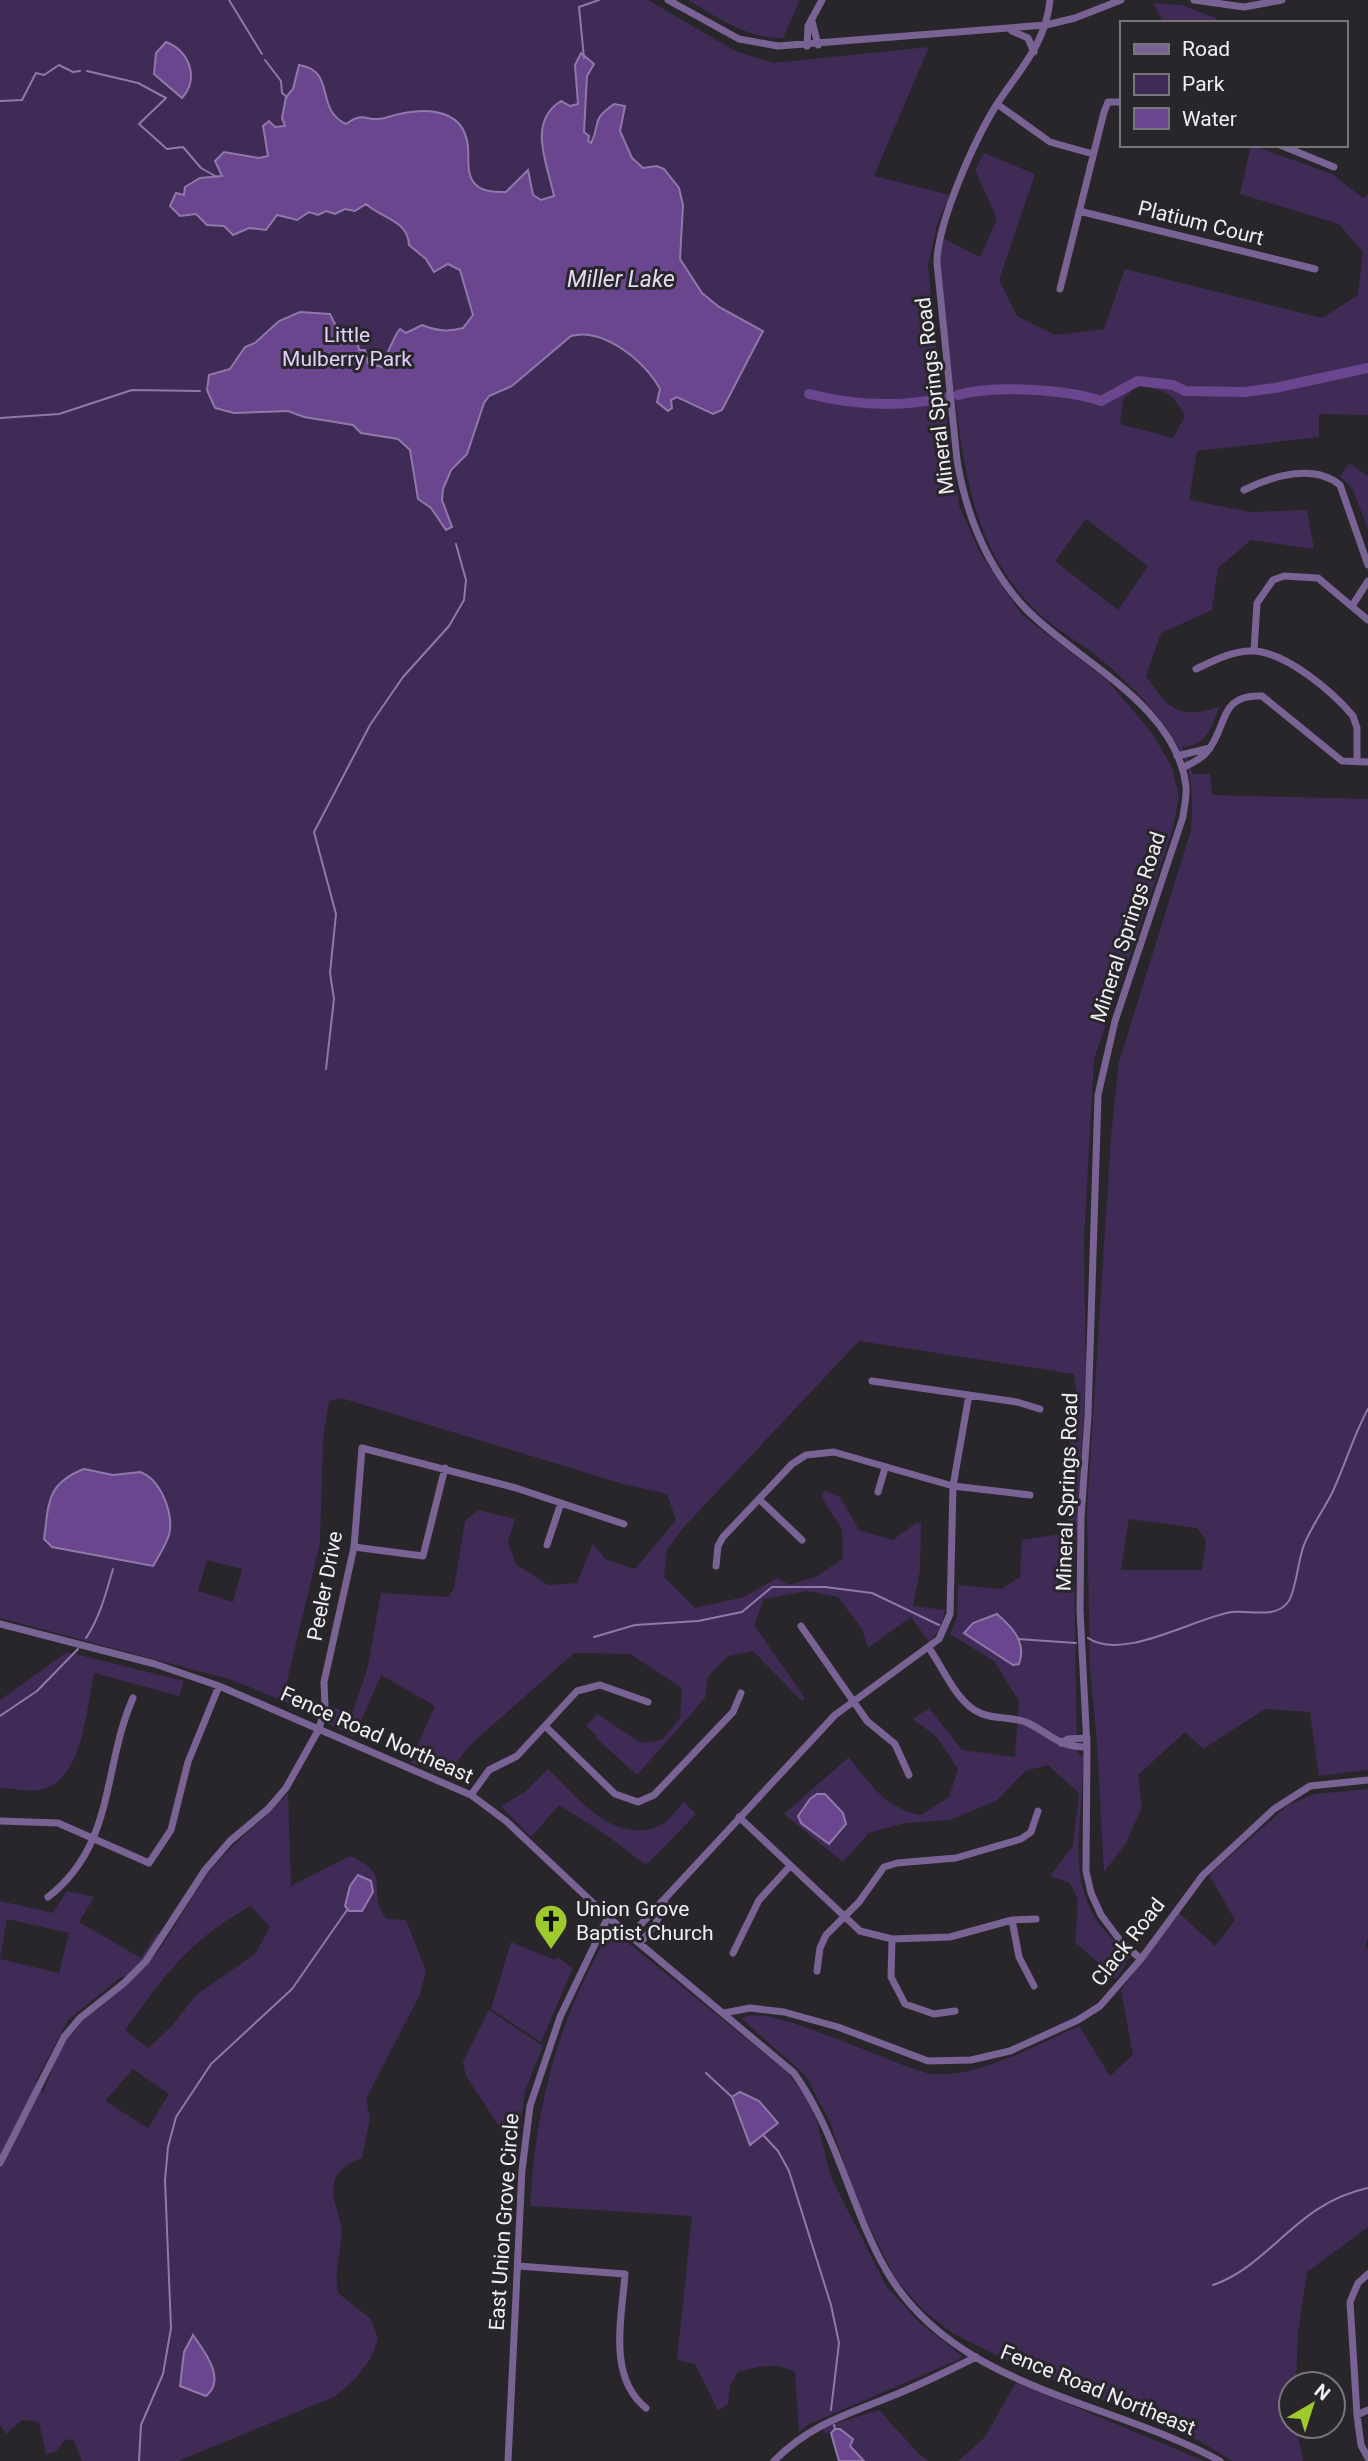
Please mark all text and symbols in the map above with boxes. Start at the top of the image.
legend [1120,21,1347,147]
text: Road [1182,37,1230,61]
text: Park [1182,72,1225,96]
text: Water [1182,107,1237,131]
street label: Platium Court [1136,196,1266,250]
water label: Miller Lake [567,266,675,293]
street label: Mineral Springs Road [911,296,959,496]
park label: Little Mulberry Park [282,323,412,371]
street label: Mineral Springs Road [1086,829,1170,1025]
street label: Mineral Springs Road [1052,1392,1082,1592]
street label: Peeler Drive [303,1529,347,1643]
street label: Fence Road Northeast [277,1682,477,1788]
street label: Clack Road [1086,1893,1170,1991]
place label: Union Grove Baptist Church [576,1897,713,1945]
church icon: Union Grove Baptist Church [532,1902,570,1951]
street label: East Union Grove Circle [484,2113,524,2331]
street label: Fence Road Northeast [997,2340,1199,2440]
north arrow [1277,2370,1347,2440]
text: N [1310,2379,1335,2405]

